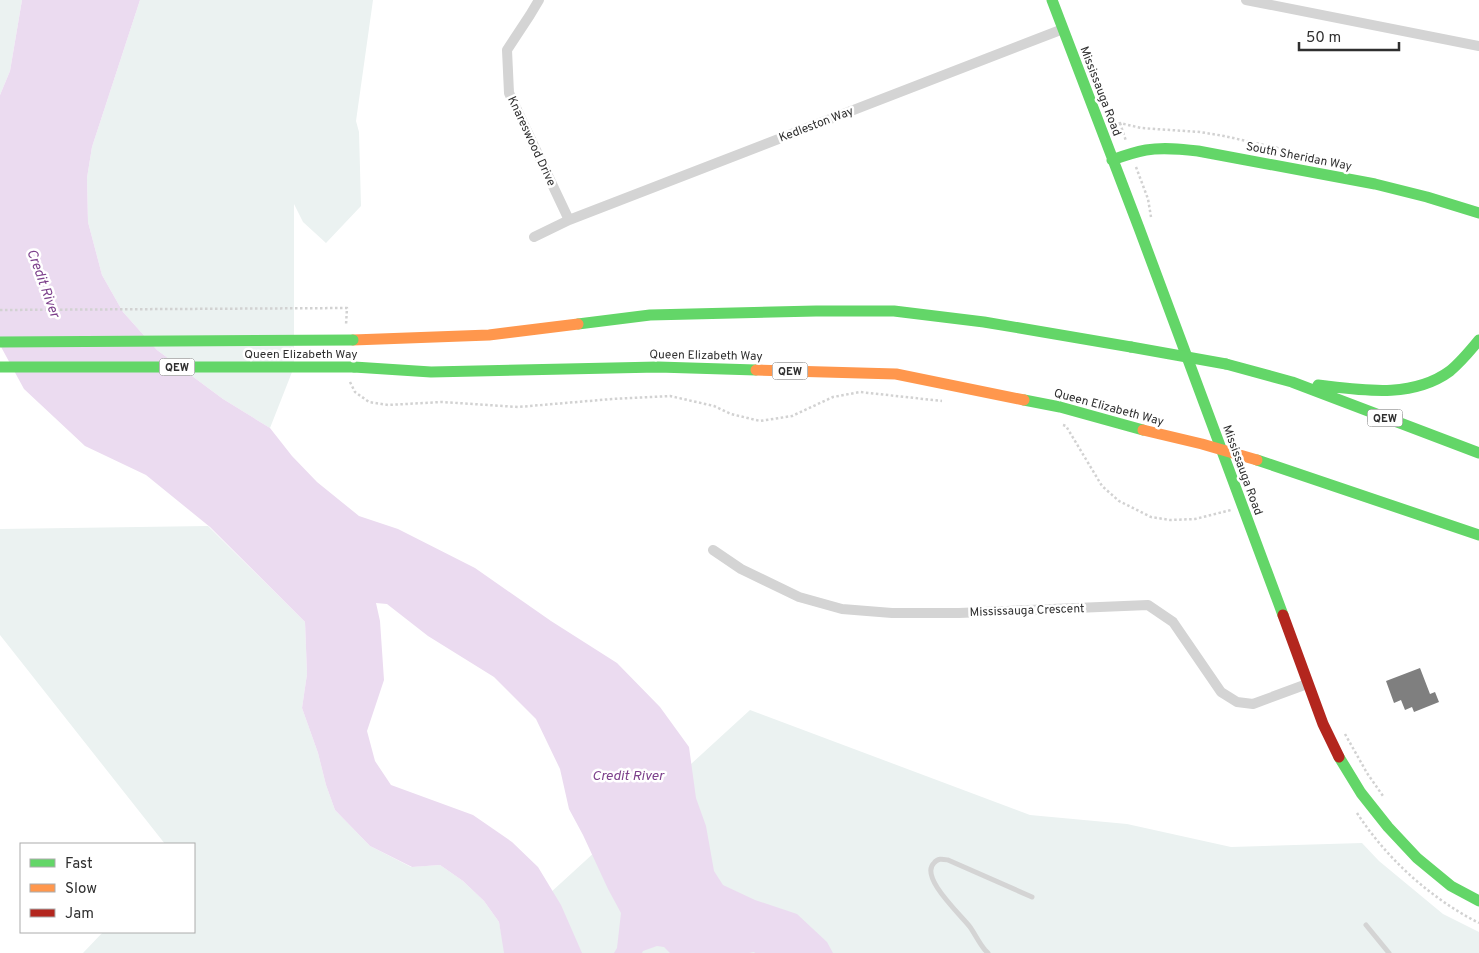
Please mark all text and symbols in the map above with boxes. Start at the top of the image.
scale bar [1299,20,1399,52]
text: 50 m [1306,29,1341,48]
street label: Mississauga Road [1076,44,1125,139]
street label: Knareswood Drive [503,94,559,189]
street label: Kedleston Way [777,103,856,147]
street label: South Sheridan Way [1244,139,1353,175]
water label: Credit River [22,247,63,322]
street label: Queen Elizabeth Way [244,347,358,363]
street label: Queen Elizabeth Way [649,347,763,365]
road number: QEW [160,358,194,376]
road number: QEW [772,362,808,380]
street label: Queen Elizabeth Way [1052,386,1166,430]
road number: QEW [1368,409,1402,426]
street label: Mississauga Road [1218,423,1266,518]
street label: Mississauga Crescent [969,601,1085,621]
water label: Credit River [592,768,666,785]
legend [20,843,195,933]
text: Fast [65,855,93,874]
text: Slow [65,880,97,899]
text: Jam [65,905,94,924]

